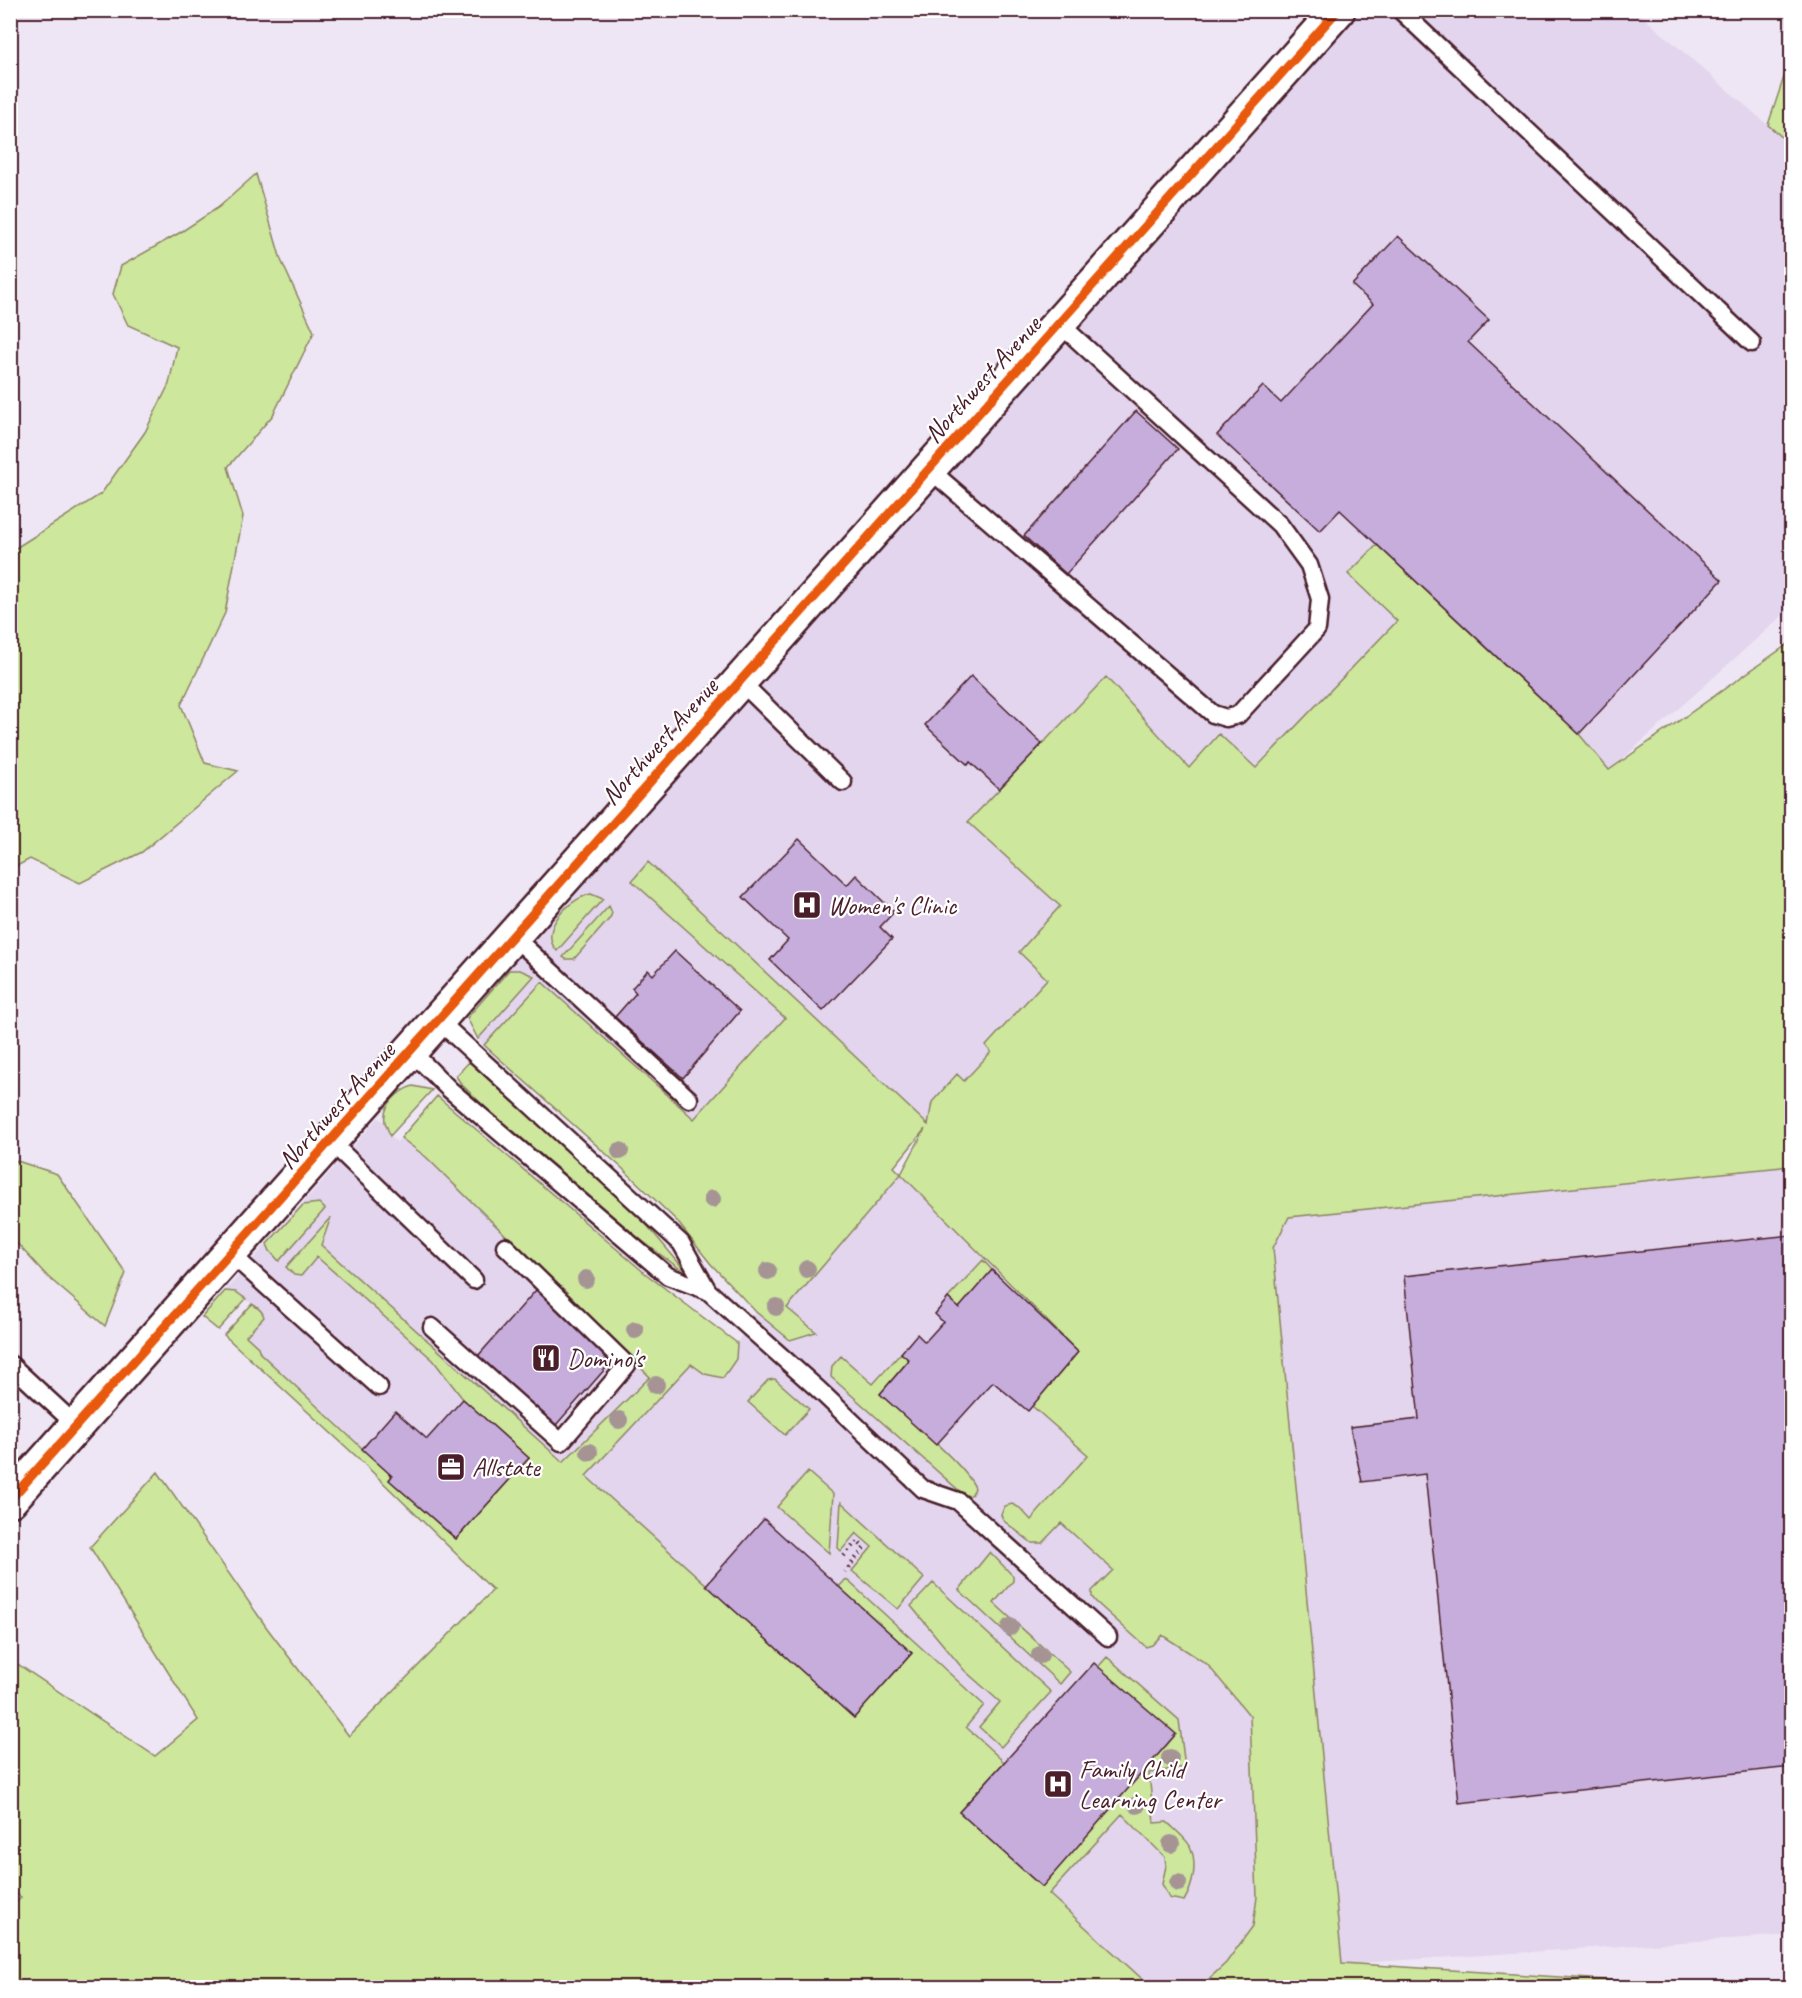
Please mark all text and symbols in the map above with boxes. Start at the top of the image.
street label: Northwest Avenue [917,308,1049,450]
street label: Northwest Avenue [594,670,726,812]
hospital icon: Women's Clinic [791,889,823,921]
place label: Women's Clinic [828,889,958,922]
street label: Northwest Avenue [271,1034,403,1176]
restaurant icon: Domino's [530,1342,562,1374]
place label: Domino's [567,1342,646,1375]
office icon: Allstate [435,1451,467,1483]
place label: Allstate [472,1451,541,1484]
place label: Family Child Learning Center [1079,1753,1224,1816]
hospital icon: Family Child Learning Center [1042,1768,1074,1800]

